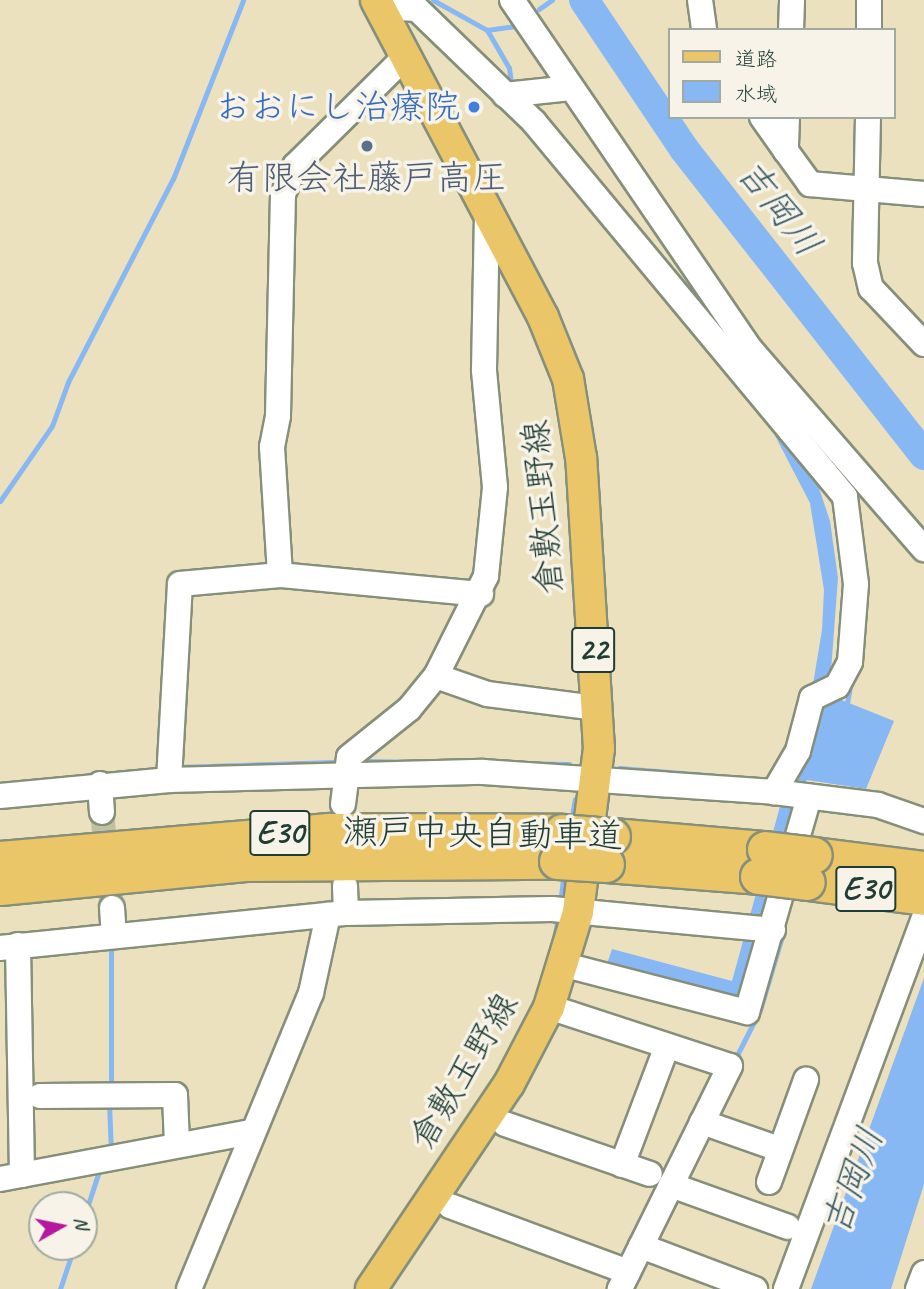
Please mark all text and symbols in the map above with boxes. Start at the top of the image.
legend [668,28,896,119]
text: 道路 [735,46,777,72]
text: 水域 [735,81,777,107]
place label: おおにし治療院 [215,86,460,128]
marker: おおにし治療院 [466,99,482,115]
marker: 有限会社藤戸高圧 [359,138,375,154]
water label: 吉岡川 [727,151,831,265]
place label: 有限会社藤戸高圧 [227,157,507,199]
street label: 倉敷玉野線 [514,418,572,596]
road number: 22 [570,621,616,680]
road number: E30 [248,804,312,862]
street label: 瀬戸中央自動車道 [343,811,623,857]
road number: E30 [834,860,898,918]
street label: 倉敷玉野線 [401,985,527,1157]
water label: 吉岡川 [813,1121,893,1241]
north arrow [28,1191,98,1261]
text: N [69,1215,95,1231]

